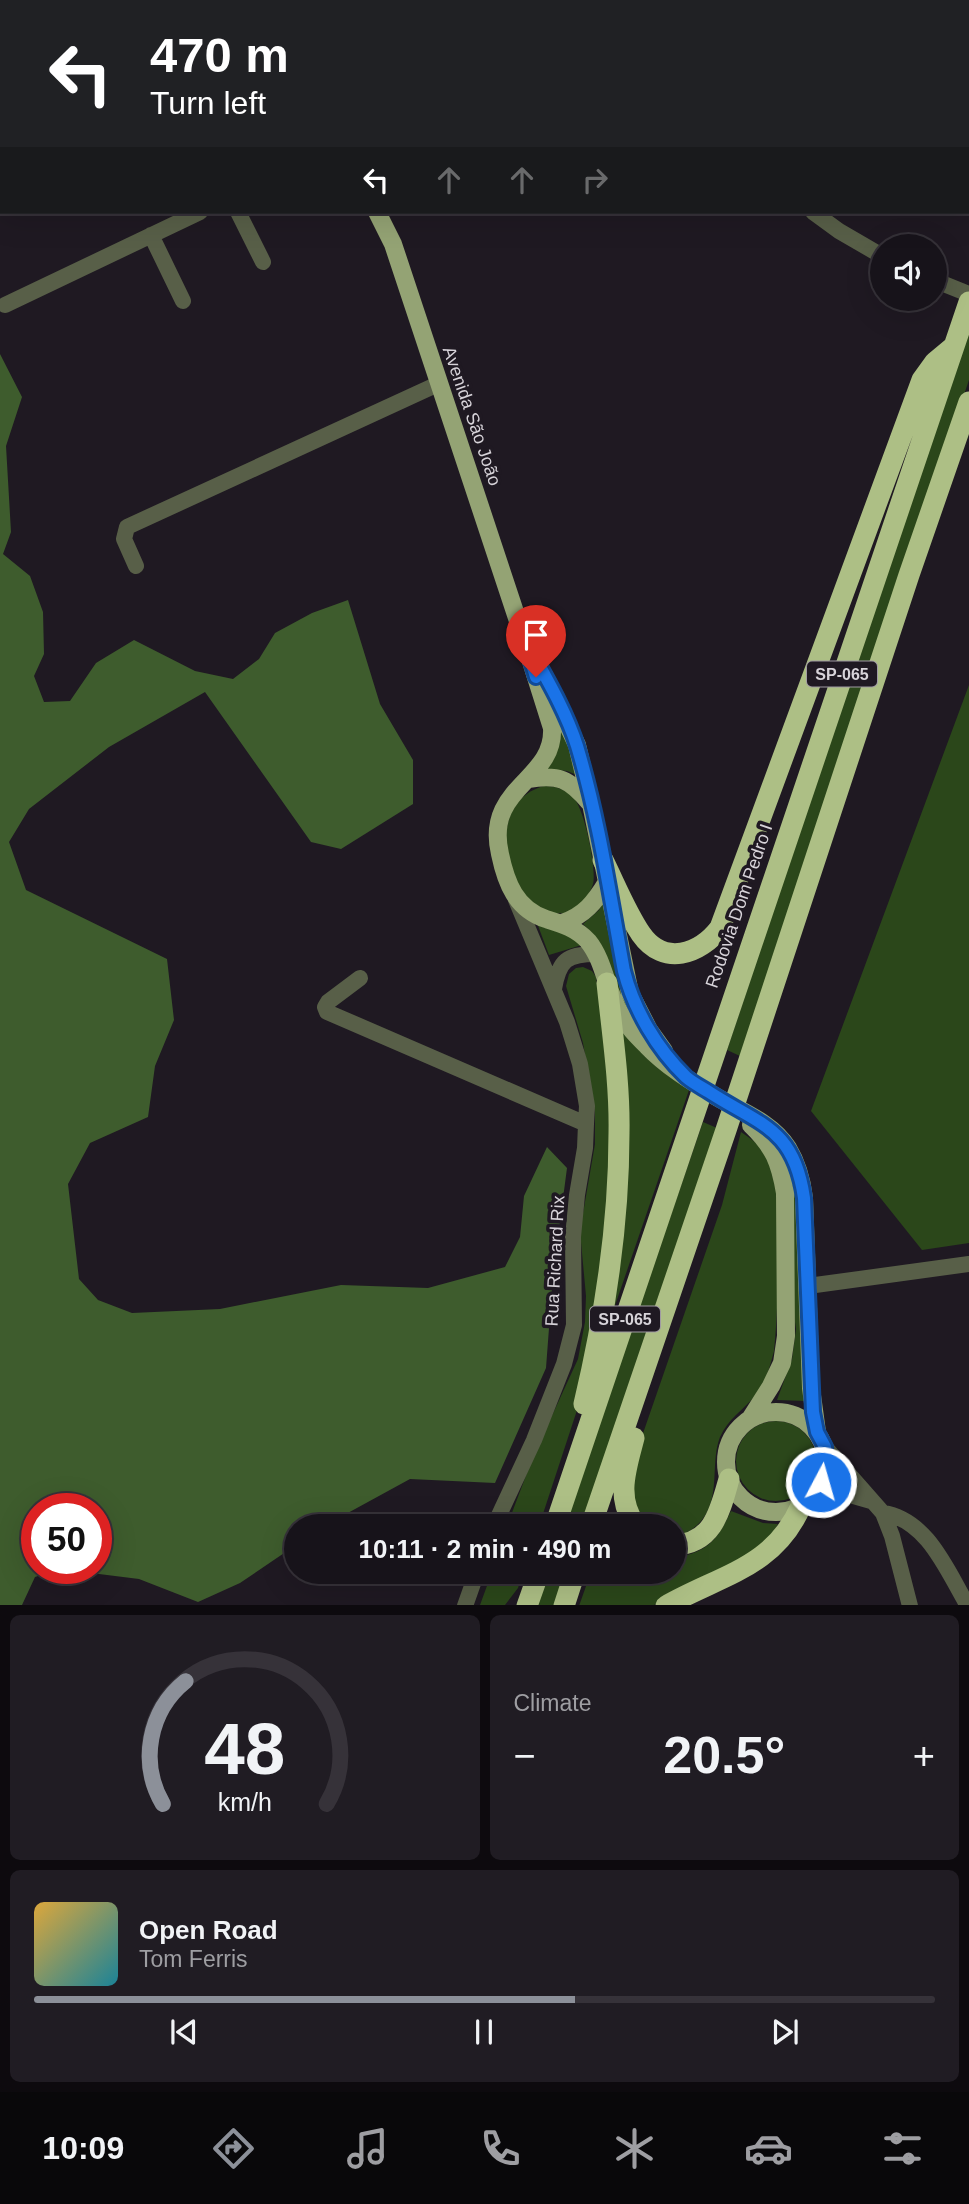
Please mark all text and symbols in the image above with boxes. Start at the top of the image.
icon: left [35,28,126,119]
text: 470 m [150,28,289,82]
text: Turn left [150,85,266,121]
icon: left [357,161,395,199]
icon: ahead [430,161,468,199]
icon: ahead [503,161,541,199]
icon: right [576,161,614,199]
map controls [870,234,947,311]
button: sound [870,234,947,311]
street label: Avenida São João [439,344,505,488]
pin [506,605,566,677]
icon: arrive [517,616,555,654]
road number: SP-065 [807,662,877,687]
street label: Rodovia Dom Pedro I [702,821,776,991]
street label: Rua Richard Rix [542,1195,568,1327]
road number: SP-065 [590,1306,660,1331]
position arrow [784,1445,858,1519]
speed limit sign: 50 [21,1493,112,1584]
text: 10:11 · 2 min · 490 m [359,1534,611,1564]
text: Climate [514,1690,591,1716]
text: 48 [204,1708,285,1789]
text: 20.5° [663,1726,785,1784]
text: − [514,1735,536,1777]
text: + [913,1735,935,1777]
text: km/h [218,1787,272,1815]
text: Open Road [139,1915,278,1945]
text: Tom Ferris [139,1946,248,1972]
icon: previous [165,2013,203,2051]
icon: pause [465,2013,503,2051]
icon: next [766,2013,804,2051]
icon: directions [209,2124,258,2173]
icon: music [343,2124,392,2173]
icon: phone [476,2124,525,2173]
icon: climate [610,2124,659,2173]
icon: car [744,2124,793,2173]
icon: filters [878,2124,927,2173]
text: 10:09 [42,2130,124,2166]

